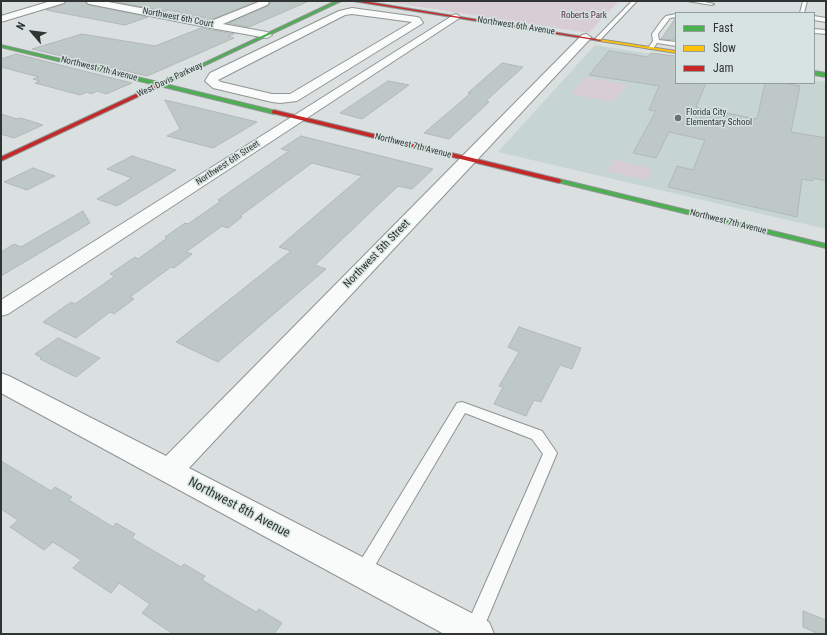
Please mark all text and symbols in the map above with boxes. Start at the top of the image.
street label: Northwest 6th Court [142,6,214,30]
park label: Roberts Park [561,11,607,21]
north arrow [12,12,52,52]
legend [675,12,815,84]
street label: Northwest 6th Avenue [476,15,556,37]
text: N [14,20,28,32]
text: Fast [713,21,733,35]
text: Slow [713,41,736,55]
street label: Northwest 7th Avenue [60,54,138,84]
street label: West Davis Parkway [135,60,205,100]
text: Jam [713,61,734,75]
place label: Florida City Elementary School [686,108,752,129]
marker: Florida City Elementary School [673,113,683,123]
street label: Northwest 7th Avenue [374,131,452,161]
street label: Northwest 6th Street [194,138,262,188]
street label: Northwest 7th Avenue [689,207,767,237]
street label: Northwest 5th Street [341,217,413,291]
street label: Northwest 8th Avenue [185,475,293,541]

